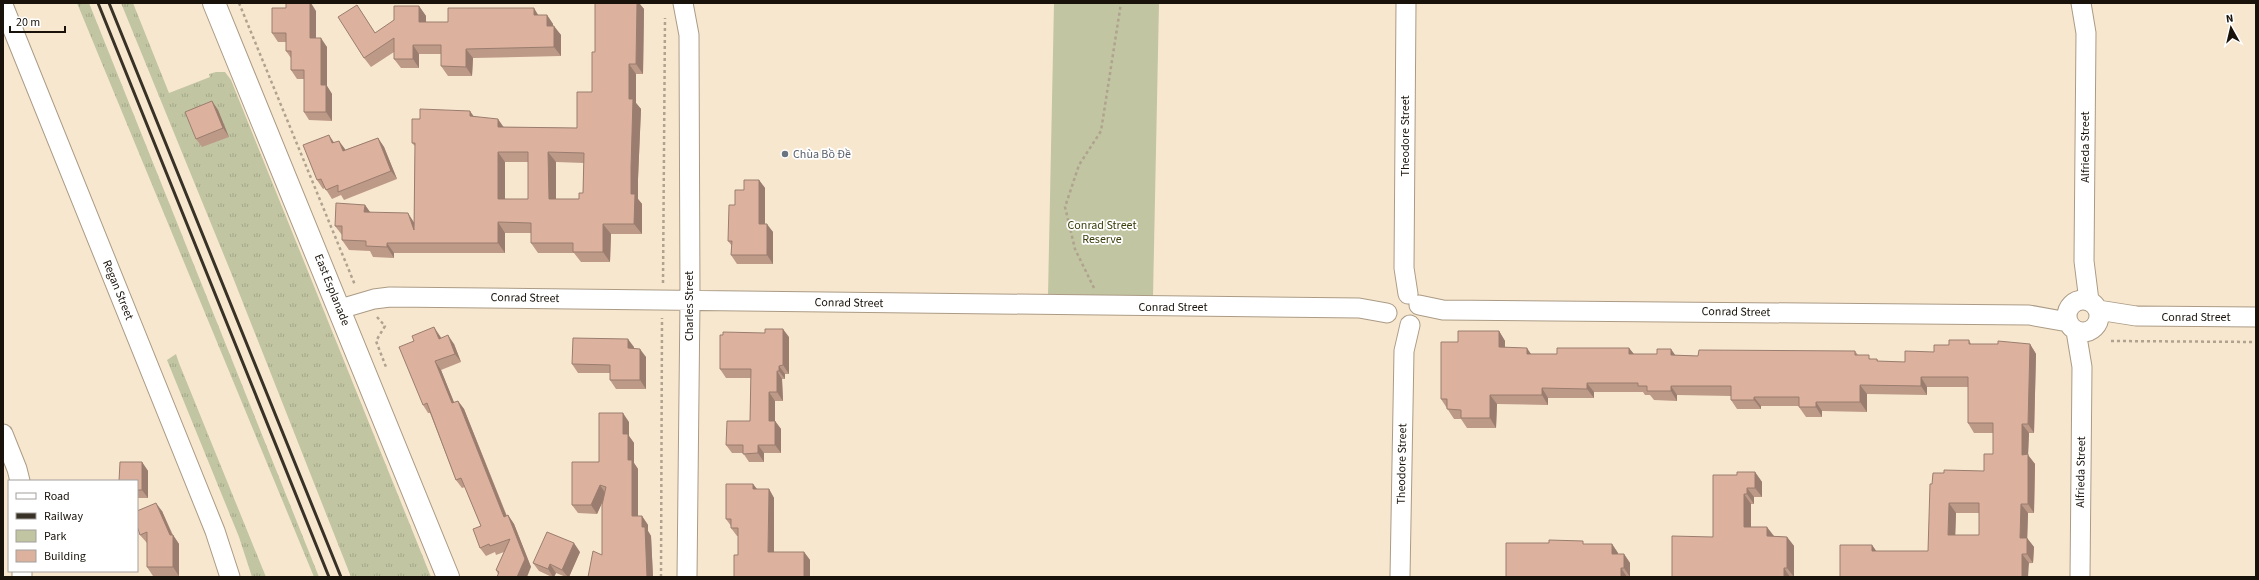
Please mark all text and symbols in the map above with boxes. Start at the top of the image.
scale bar [10,8,65,34]
north arrow [2211,8,2251,48]
text: N [2225,11,2234,27]
text: 20 m [16,14,40,31]
street label: Theodore Street [1397,95,1414,177]
street label: Alfrieda Street [2077,111,2094,183]
place label: Chùa Bồ Đề [793,146,851,163]
marker: Chùa Bồ Đề [780,149,790,159]
park label: Conrad Street Reserve [1068,217,1136,248]
street label: East Esplanade [310,252,354,328]
street label: Regan Street [98,257,138,323]
street label: Charles Street [681,271,698,341]
street label: Conrad Street [490,289,560,307]
street label: Conrad Street [814,294,884,312]
street label: Conrad Street [1139,299,1207,316]
street label: Conrad Street [1701,303,1771,321]
street label: Conrad Street [2162,309,2230,326]
street label: Theodore Street [1393,423,1411,505]
street label: Alfrieda Street [2072,436,2090,508]
legend [8,480,138,572]
text: Road [44,488,70,505]
text: Railway [44,508,83,525]
text: Park [44,528,66,545]
text: Building [44,548,86,565]

